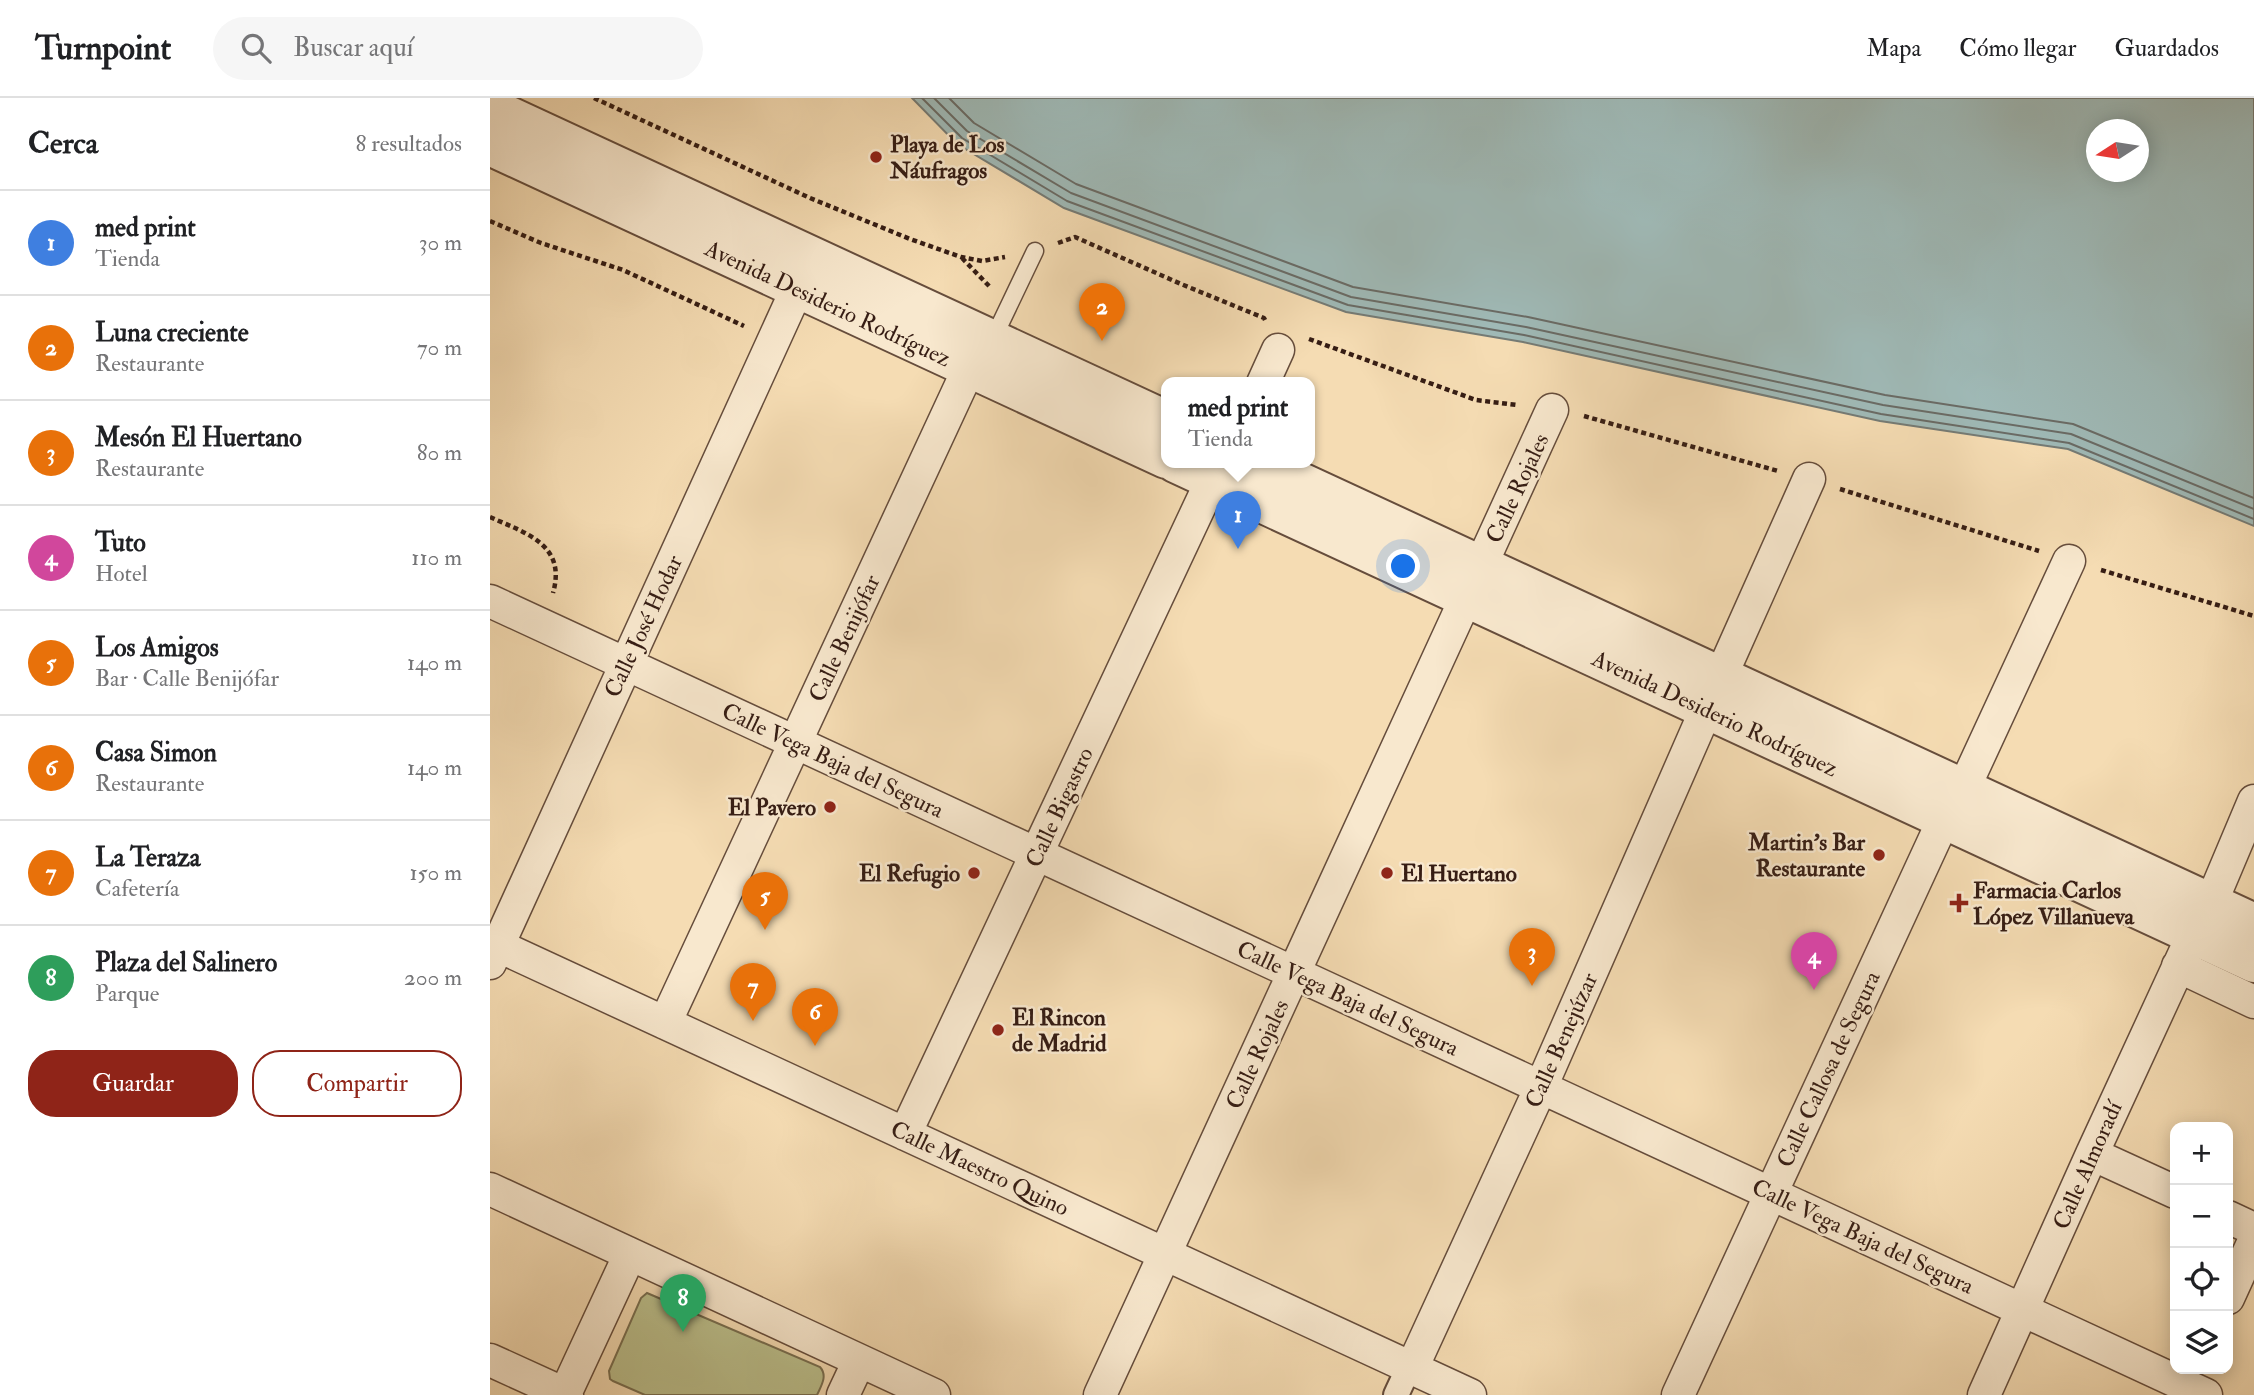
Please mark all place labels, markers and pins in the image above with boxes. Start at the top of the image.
place label: Playa de Los Náufragos [889,130,1005,186]
marker: Playa de Los Náufragos [868,149,884,165]
pin: 2 [1079,283,1125,341]
pin: 1 [1215,491,1261,549]
place label: El Pavero [728,793,816,822]
marker: El Pavero [822,799,838,815]
place label: Martin's Bar Restaurante [1747,828,1865,883]
marker: Martin's Bar Restaurante [1871,847,1887,863]
place label: El Refugio [859,859,960,889]
place label: El Huertano [1401,859,1517,888]
marker: El Refugio [966,865,982,881]
marker: El Huertano [1379,865,1395,881]
pin: 5 [742,872,788,930]
place label: Farmacia Carlos López Villanueva [1973,876,2136,932]
marker: Farmacia Carlos López Villanueva [1951,895,1967,911]
pin: 3 [1509,928,1555,986]
pin: 4 [1791,932,1837,990]
pin: 7 [730,963,776,1021]
pin: 6 [792,988,838,1046]
place label: El Rincon de Madrid [1012,1003,1107,1058]
marker: El Rincon de Madrid [990,1022,1006,1038]
pin: 8 [660,1274,706,1332]

